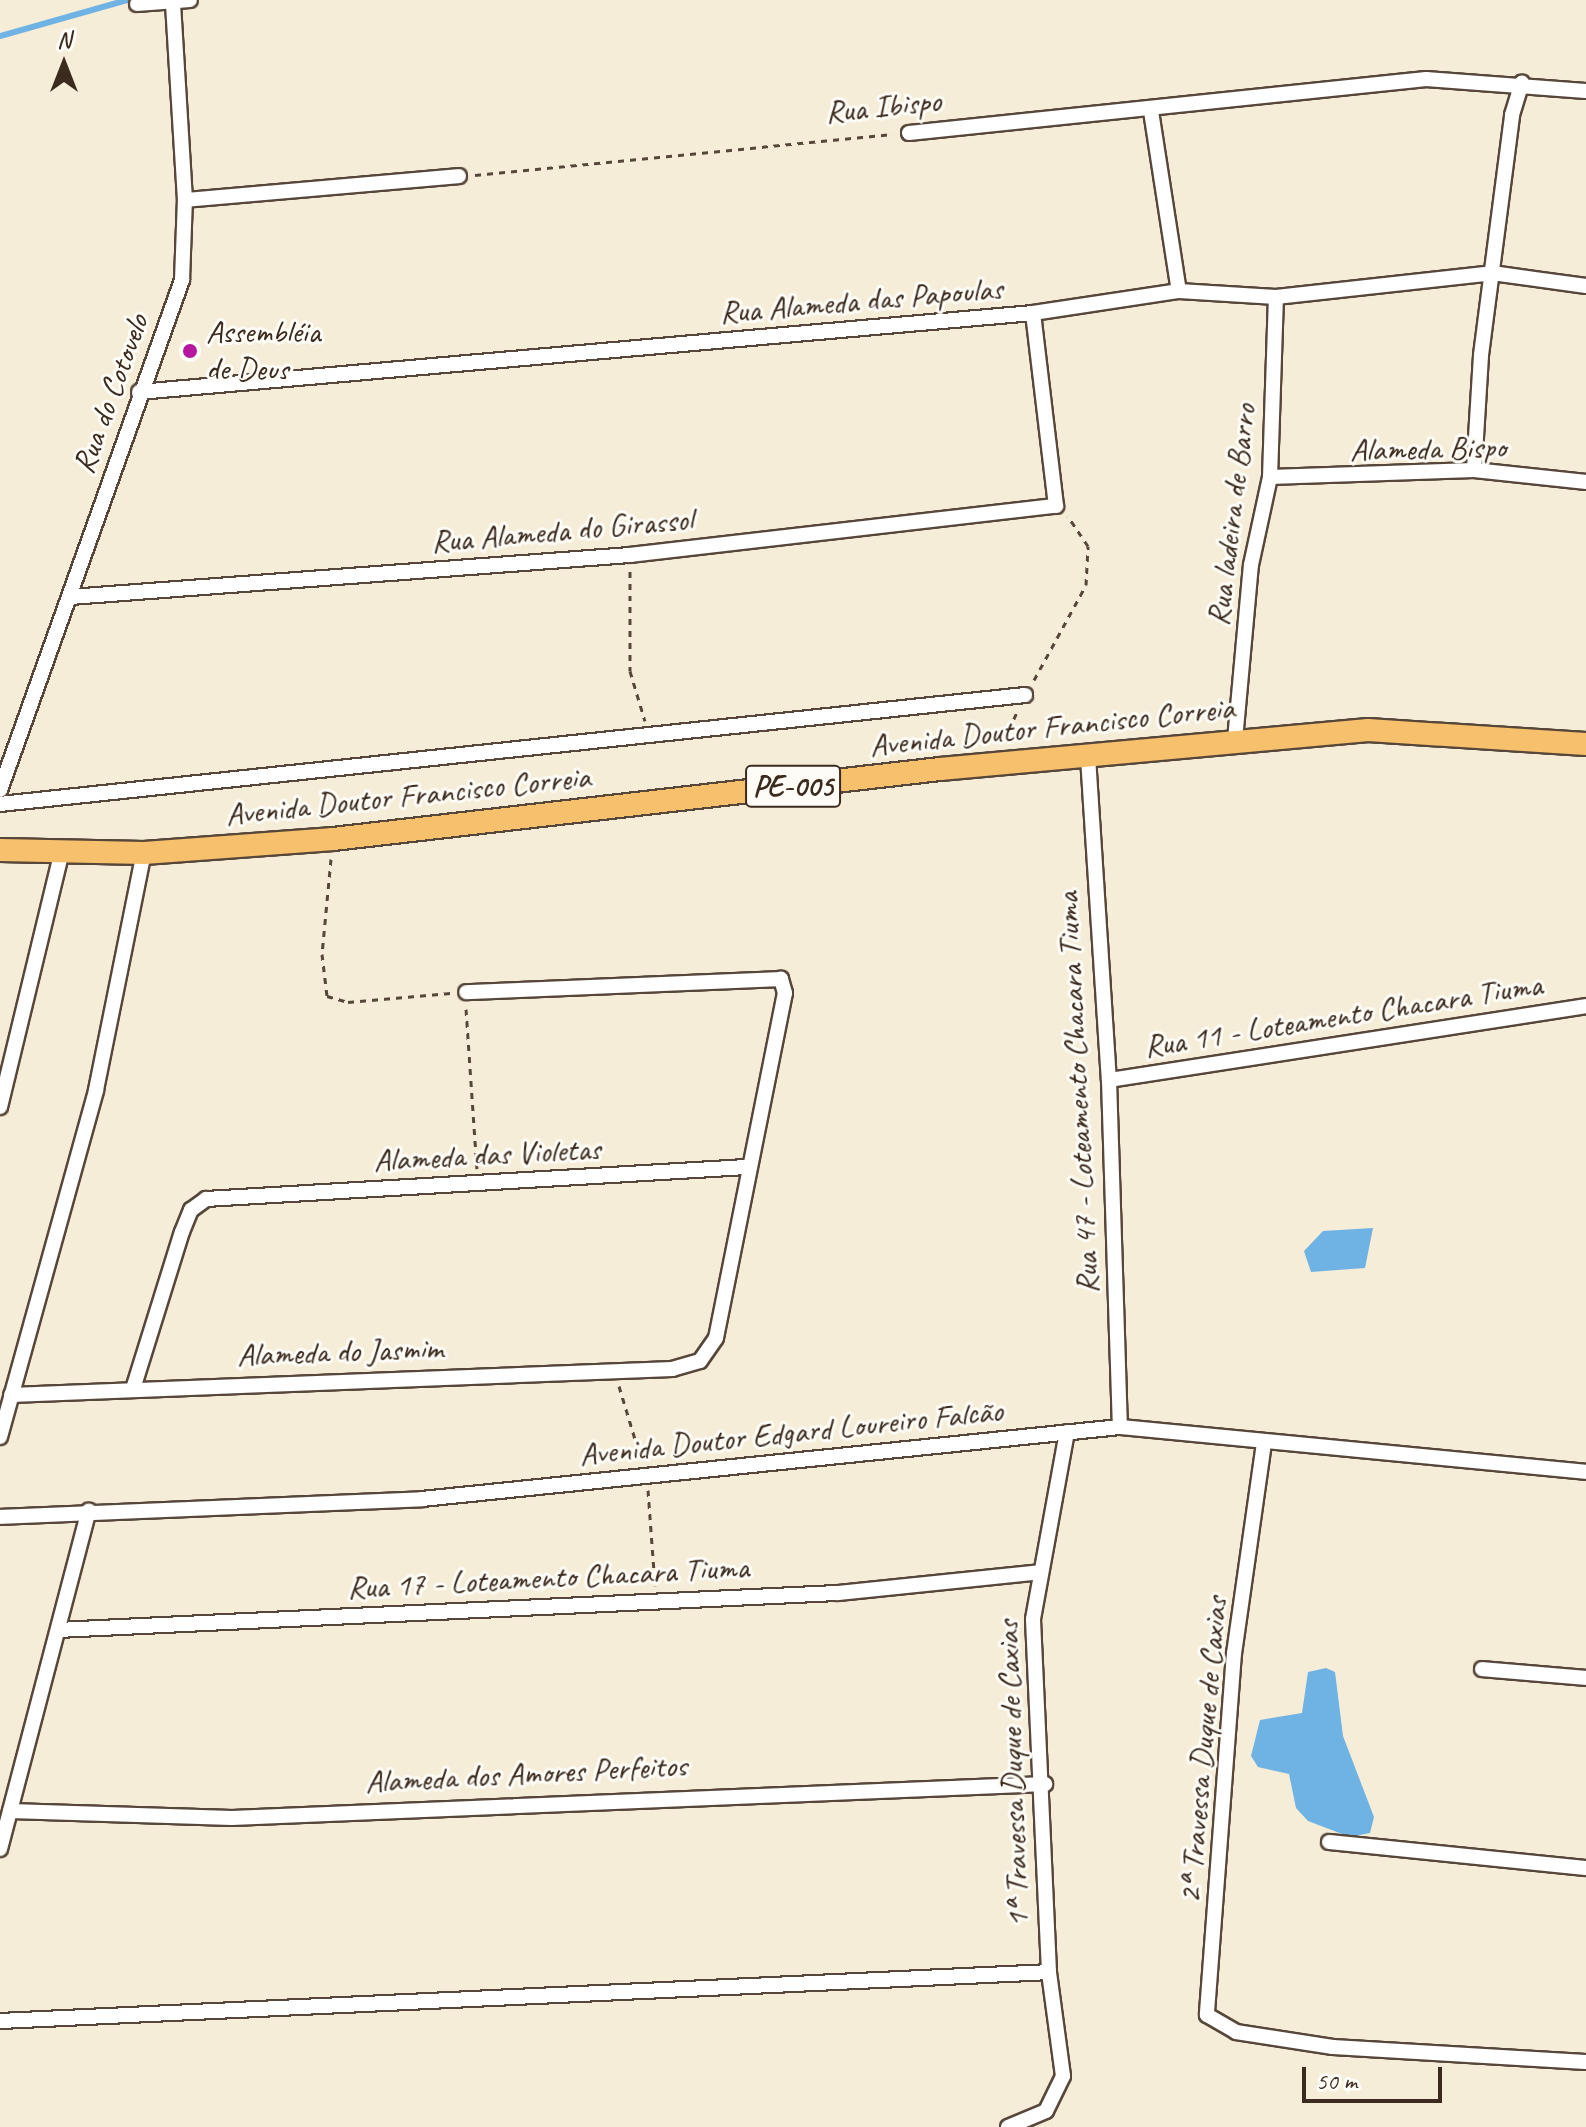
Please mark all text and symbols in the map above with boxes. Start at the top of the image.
north arrow [24,24,104,104]
text: N [57,26,71,54]
street label: Rua Ibispo [823,82,943,132]
street label: Rua Alameda das Papoulas [717,269,1005,333]
street label: Rua do Cotovelo [65,309,157,479]
place label: Assembléia de Deus [206,314,320,389]
marker: Assembléia de Deus [181,342,199,360]
street label: Rua ladeira de Barro [1199,401,1265,629]
street label: Alameda Bispo [1350,428,1506,470]
street label: Rua Alameda do Girassol [429,500,695,562]
street label: Avenida Doutor Francisco Correia [868,689,1236,765]
street label: Avenida Doutor Francisco Correia [224,758,592,834]
road number: PE-005 [745,760,841,812]
street label: Rua 47 - Loteamento Chacara Tiuma [1048,892,1108,1294]
street label: Rua 11 - Loteamento Chacara Tiuma [1142,966,1544,1066]
street label: Alameda das Violetas [372,1130,602,1180]
street label: Alameda do Jasmim [235,1329,445,1375]
street label: Avenida Doutor Edgard Loureiro Falcão [578,1392,1004,1474]
street label: Rua 17 - Loteamento Chacara Tiuma [347,1548,749,1608]
street label: 2ª Travessa Duque de Caxias [1170,1595,1236,1905]
street label: 1ª Travessa Duque de Caxias [988,1620,1038,1928]
street label: Alameda dos Amores Perfeitos [364,1746,688,1802]
scale bar [1306,2051,1446,2101]
text: 50 m [1316,2066,1357,2096]

